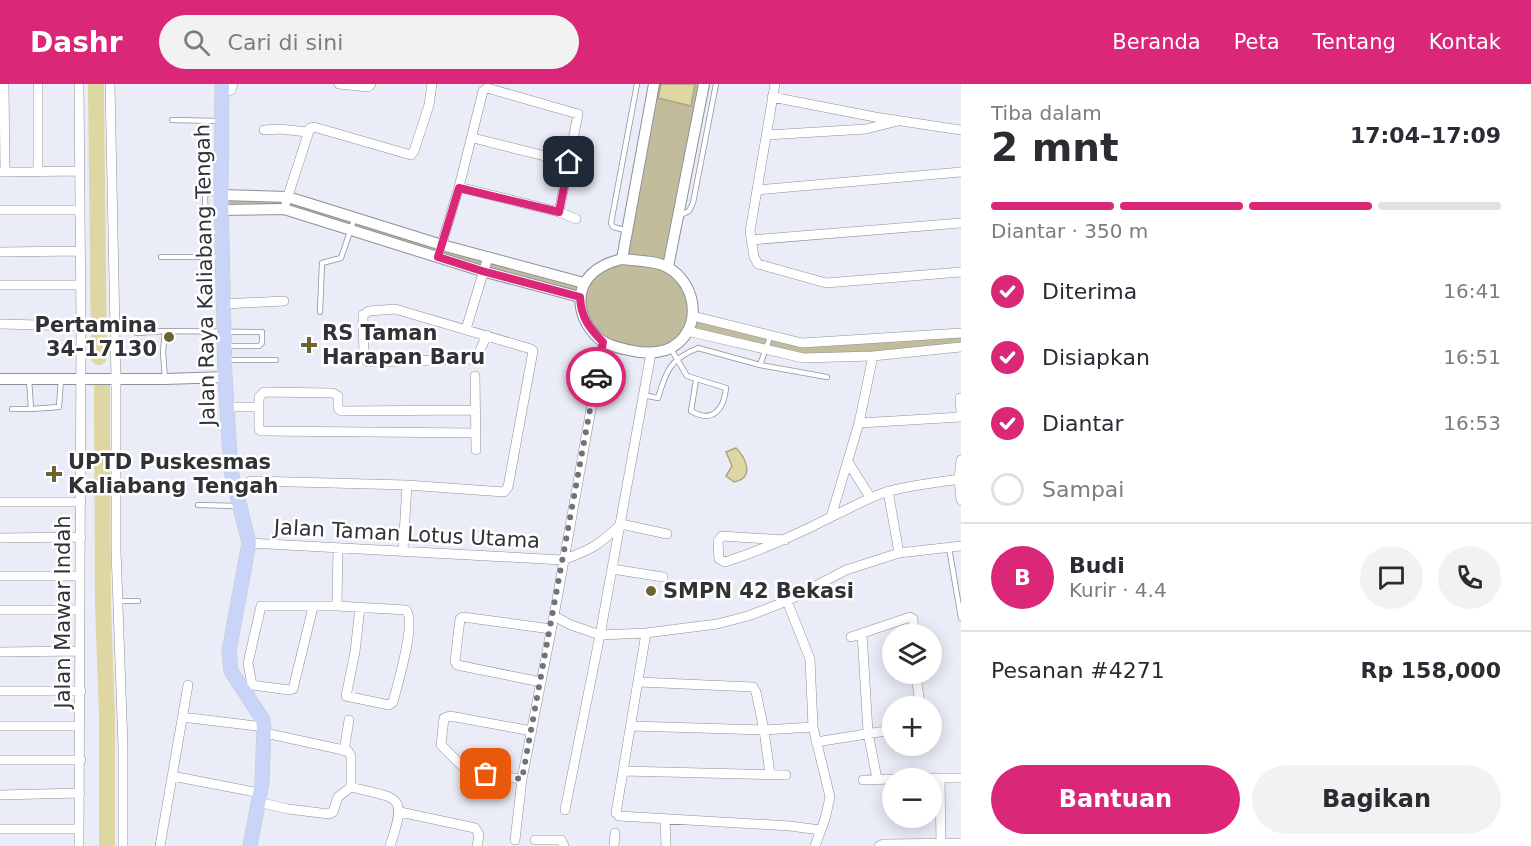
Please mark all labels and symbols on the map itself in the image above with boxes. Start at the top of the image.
street label: Jalan Raya Kaliabang Tengah [190,124,220,428]
pin [543,136,594,187]
place label: Pertamina 34-17130 [35,313,157,361]
place label: RS Taman Harapan Baru [322,321,485,369]
marker: Pertamina 34-17130 [162,330,176,344]
marker: RS Taman Harapan Baru [300,336,318,354]
courier [566,347,626,407]
place label: UPTD Puskesmas Kaliabang Tengah [68,450,278,498]
marker: UPTD Puskesmas Kaliabang Tengah [45,465,63,483]
street label: Jalan Mawar Indah [51,515,75,711]
street label: Jalan Taman Lotus Utama [271,515,541,553]
place label: SMPN 42 Bekasi [663,579,854,603]
marker: SMPN 42 Bekasi [644,584,658,598]
pin [460,748,511,799]

